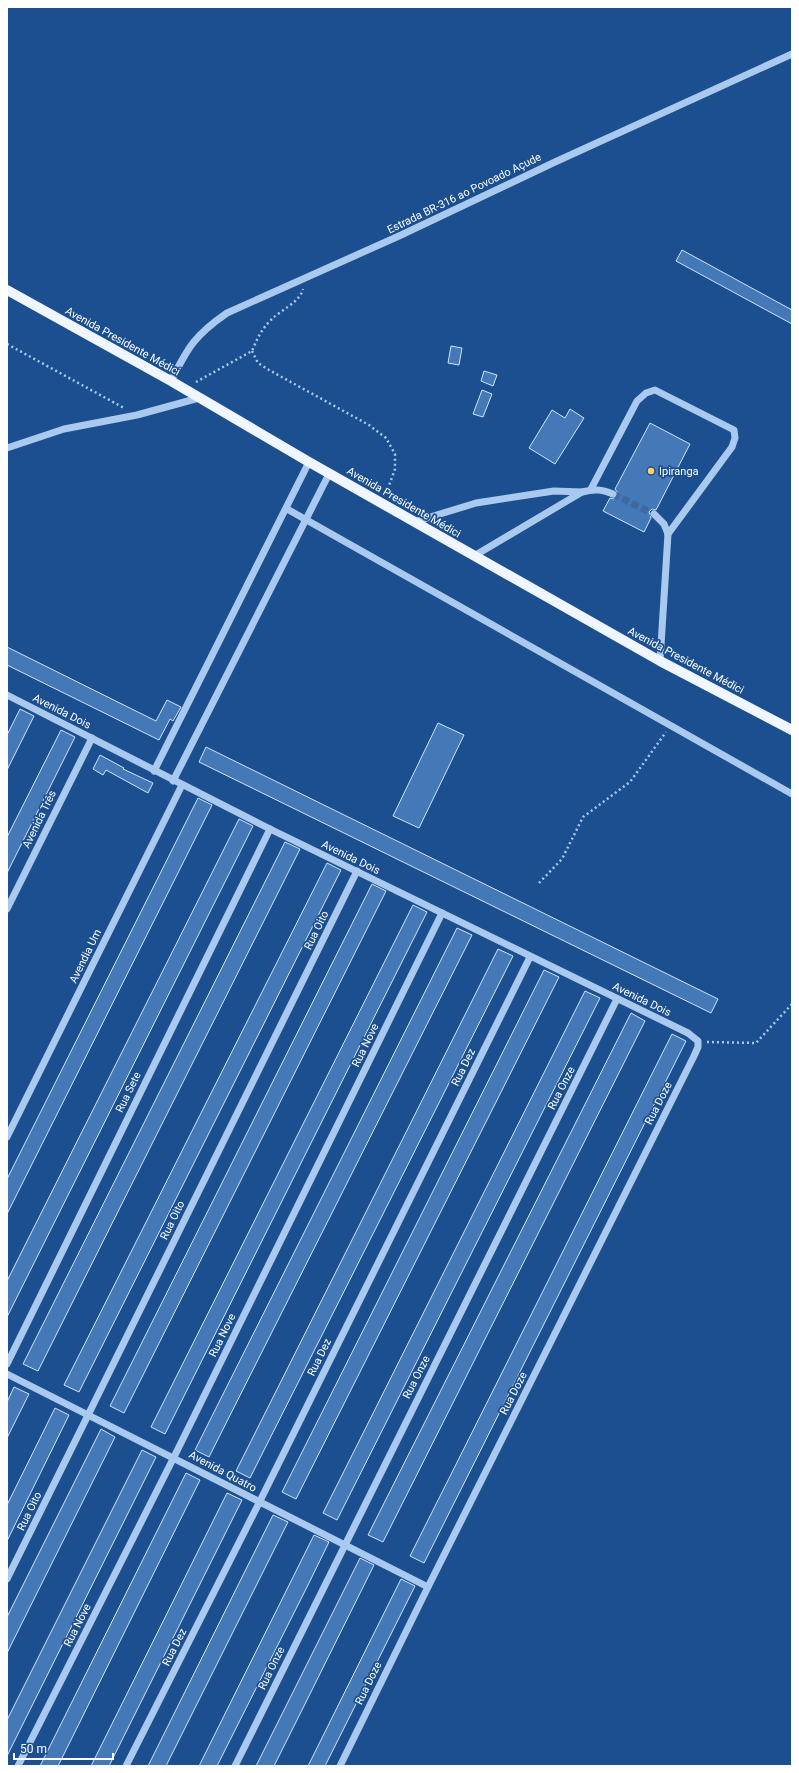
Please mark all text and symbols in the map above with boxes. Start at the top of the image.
street label: Estrada BR-316 ao Povoado Açude [385,150,543,236]
street label: Avenida Presidente Médici [63,304,183,378]
street label: Avenida Presidente Médici [344,464,463,540]
place label: Ipiranga [659,465,699,478]
marker: Ipiranga [646,466,656,476]
street label: Avenida Presidente Médici [626,624,746,697]
street label: Avenida Dois [31,691,93,732]
street label: Avenida Três [20,788,59,850]
street label: Avenida Dois [319,838,382,877]
street label: Rua Oito [301,909,331,952]
street label: Avendia Um [67,927,104,985]
street label: Avenida Dois [610,980,673,1019]
street label: Rua Nove [349,1021,382,1069]
street label: Rua Dez [449,1046,478,1088]
street label: Rua Onze [545,1064,578,1112]
street label: Rua Sete [113,1070,144,1115]
street label: Rua Doze [642,1080,675,1127]
street label: Rua Oito [157,1199,187,1242]
street label: Rua Nove [206,1311,239,1359]
street label: Rua Dez [305,1336,334,1378]
street label: Rua Onze [400,1353,433,1401]
street label: Rua Doze [497,1370,530,1417]
street label: Avenida Quatro [187,1448,259,1495]
street label: Rua Oito [14,1490,44,1533]
street label: Rua Nove [61,1601,94,1649]
street label: Rua Dez [160,1626,190,1668]
street label: Rua Onze [255,1644,288,1692]
street label: Rua Doze [352,1659,384,1707]
scale bar [14,1735,113,1761]
text: 50 m [20,1742,47,1756]

